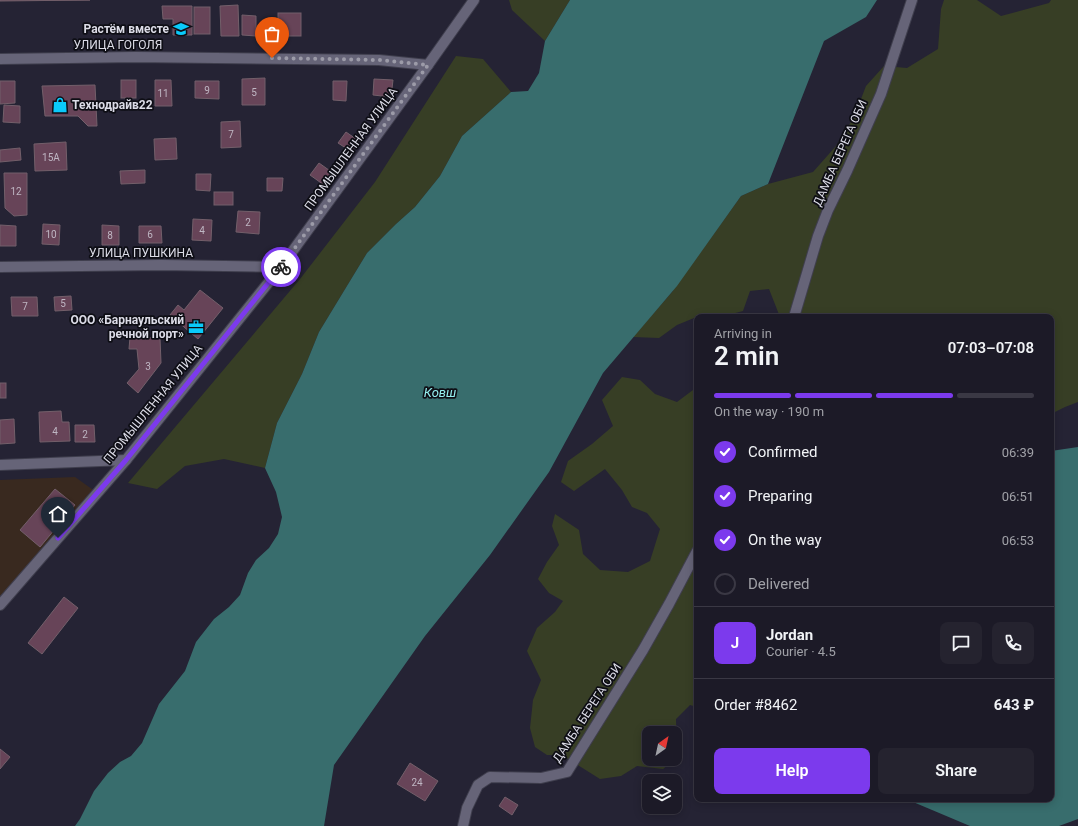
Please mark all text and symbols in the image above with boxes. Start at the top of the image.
pin [255,17,289,58]
school or university icon: Растём вместе [172,20,190,38]
place label: Растём вместе [84,22,170,36]
icon: bag [261,23,283,45]
street label: УЛИЦА ГОГОЛЯ [73,38,163,52]
house number: 9 [204,85,210,96]
street label: ПРОМЫШЛЕННАЯ УЛИЦА [302,85,400,213]
house number: 5 [251,87,257,98]
house number: 11 [157,88,169,99]
shop icon: Технодрайв22 [51,96,69,114]
street label: ДАМБА БЕРЕГА ОБИ [810,97,870,209]
place label: Технодрайв22 [72,98,153,112]
house number: 7 [228,129,234,140]
house number: 15А [42,152,60,163]
house number: 12 [10,186,22,197]
house number: 2 [245,217,251,228]
house number: 4 [199,225,205,236]
house number: 10 [45,229,57,240]
house number: 6 [147,229,153,240]
house number: 8 [107,230,113,241]
street label: УЛИЦА ПУШКИНА [89,246,193,260]
courier [261,247,301,287]
icon: bike [270,256,292,278]
house number: 5 [60,298,66,309]
house number: 7 [22,301,28,312]
place label: ООО «Барнаульский речной порт» [70,313,184,341]
office icon: ООО «Барнаульский речной порт» [187,318,205,336]
text: Arriving in [714,326,772,341]
text: 07:03–07:08 [948,339,1034,357]
text: 2 min [714,341,779,371]
street label: ПРОМЫШЛЕННАЯ УЛИЦА [101,342,205,466]
house number: 3 [145,361,151,372]
water label: Ковш [424,385,456,400]
text: On the way · 190 m [714,404,824,419]
house number: 4 [52,426,58,437]
house number: 2 [82,429,88,440]
icon: check [714,441,736,463]
text: Confirmed [748,443,818,461]
text: 06:39 [1002,445,1034,460]
icon: check [714,485,736,507]
text: Preparing [748,487,812,505]
text: 06:51 [1002,489,1034,504]
pin [41,497,75,538]
icon: home [47,503,69,525]
icon: check [714,529,736,551]
text: On the way [748,531,822,549]
text: 06:53 [1002,533,1034,548]
text: Delivered [748,575,810,593]
button: chat [940,622,982,664]
button: phone [992,622,1034,664]
text: Jordan [766,626,813,644]
text: J [731,634,739,652]
text: Courier · 4.5 [766,644,836,659]
street label: ДАМБА БЕРЕГА ОБИ [550,661,624,765]
text: Order #8462 [714,696,797,714]
text: 643 ₽ [994,696,1034,714]
north arrow [642,726,682,766]
map controls [642,726,682,814]
button: Help [714,748,870,794]
button: Share [878,748,1034,794]
button: layers [642,774,682,814]
house number: 24 [411,777,423,788]

